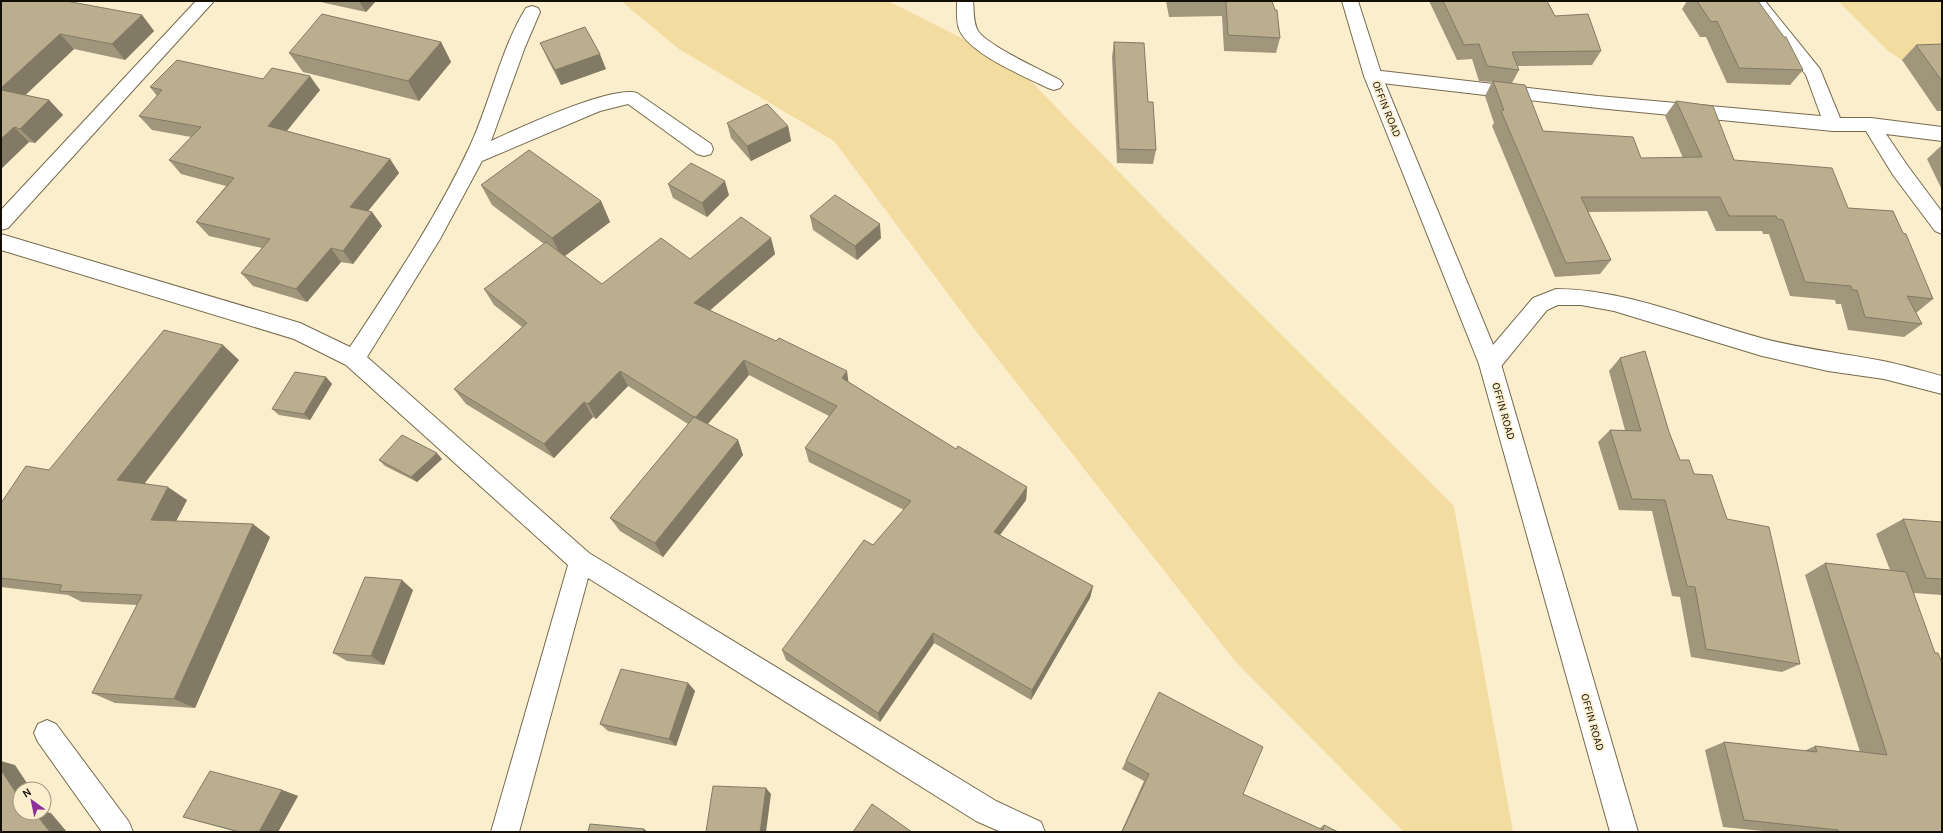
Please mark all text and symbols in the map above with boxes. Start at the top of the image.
street label: OFFIN ROAD [1369,79,1404,139]
street label: OFFIN ROAD [1489,381,1518,441]
street label: OFFIN ROAD [1578,692,1607,752]
north arrow [12,781,52,821]
text: N [20,785,34,801]

